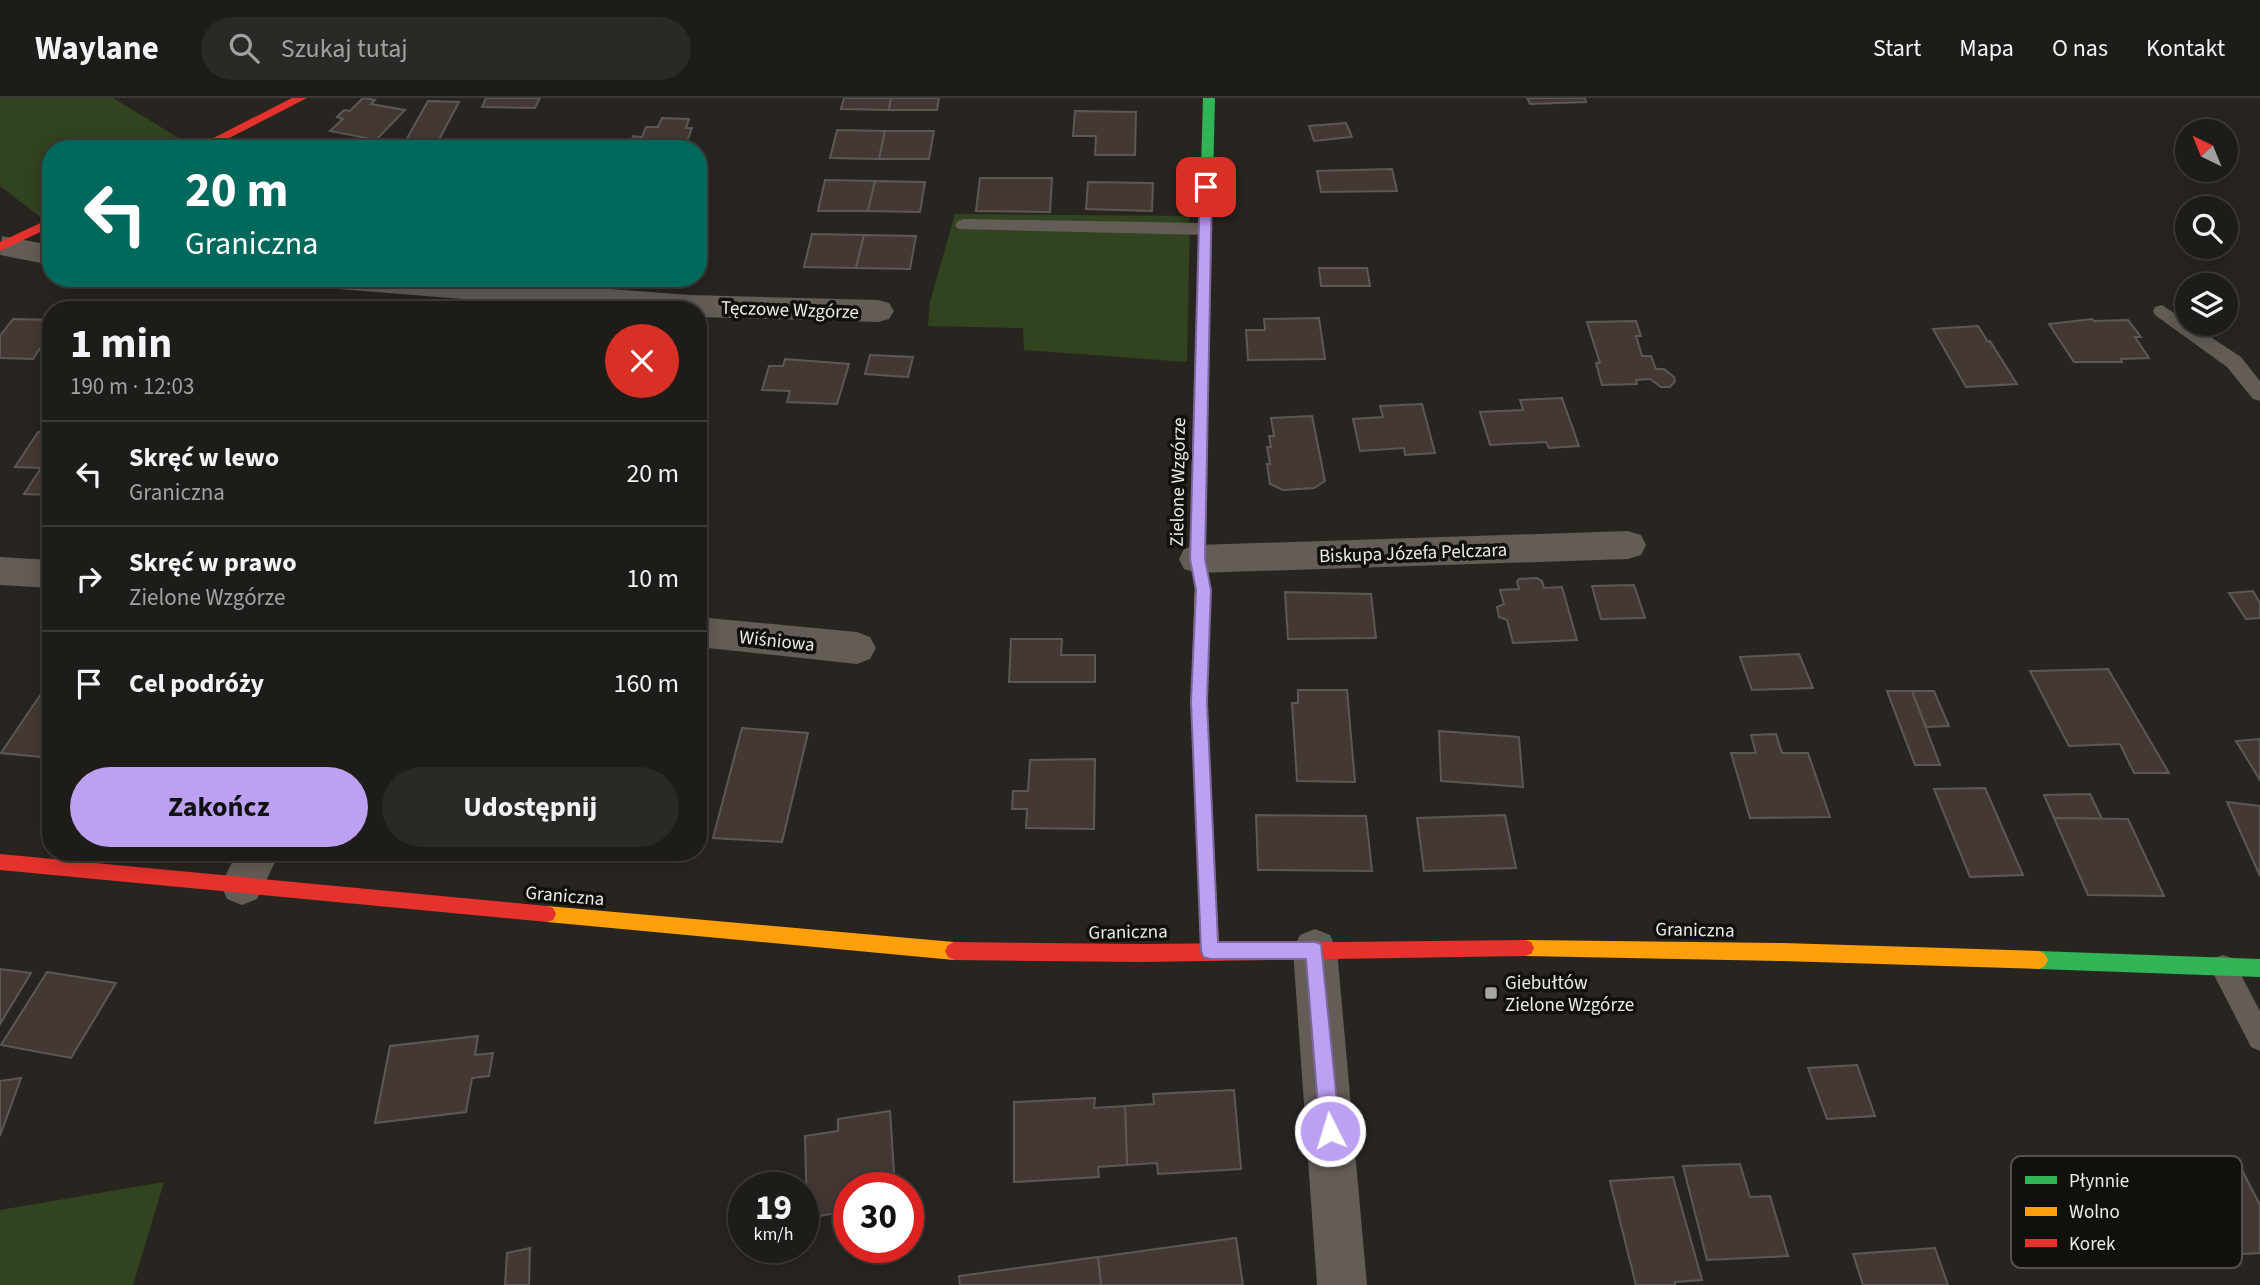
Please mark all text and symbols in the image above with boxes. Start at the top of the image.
search box [201,17,691,80]
text: Waylane [35,25,159,72]
icon: search [225,29,263,67]
text: Szukaj tutaj [281,30,408,67]
text: Start [1873,31,1921,66]
text: Mapa [1959,31,2014,66]
text: O nas [2052,31,2108,66]
text: Kontakt [2146,31,2225,66]
north arrow [2175,119,2238,182]
map controls [2175,119,2238,336]
text: 20 m [185,156,289,226]
pin [1176,157,1236,217]
icon: left [70,168,161,259]
icon: arrive [1187,168,1225,206]
button: search [2175,196,2238,259]
text: Graniczna [185,221,318,267]
button: layers [2175,273,2238,336]
street label: Tęczowe Wzgórze [720,295,859,326]
text: 1 min [70,314,172,374]
button: close [605,324,679,398]
text: 190 m · 12:03 [70,370,194,403]
street label: Zielone Wzgórze [1164,417,1193,547]
text: Skręć w lewo [129,439,279,476]
icon: left [70,455,108,493]
text: 20 m [626,455,679,492]
text: Graniczna [129,476,225,509]
street label: Biskupa Józefa Pelczara [1319,537,1508,570]
text: Skręć w prawo [129,544,297,581]
icon: right [70,560,108,598]
text: 10 m [626,560,679,597]
text: Zielone Wzgórze [129,581,285,614]
street label: Wiśniowa [738,624,816,659]
icon: arrive [70,665,108,703]
text: Cel podróży [129,665,264,702]
text: 160 m [613,665,679,702]
button: Zakończ [70,767,368,847]
button: Udostępnij [382,767,679,847]
street label: Graniczna [524,880,606,913]
street label: Graniczna [1655,916,1735,945]
street label: Graniczna [1088,918,1168,947]
place label: Giebułtów Zielone Wzgórze [1505,970,1634,1019]
marker: Giebułtów Zielone Wzgórze [1483,985,1499,1001]
position arrow [1293,1094,1367,1168]
legend [2011,1156,2242,1268]
text: Płynnie [2069,1168,2129,1195]
speed limit sign: 30 [833,1172,924,1263]
text: 19 [755,1183,792,1233]
text: Wolno [2069,1199,2120,1226]
text: km/h [754,1222,793,1247]
text: Korek [2069,1231,2116,1258]

